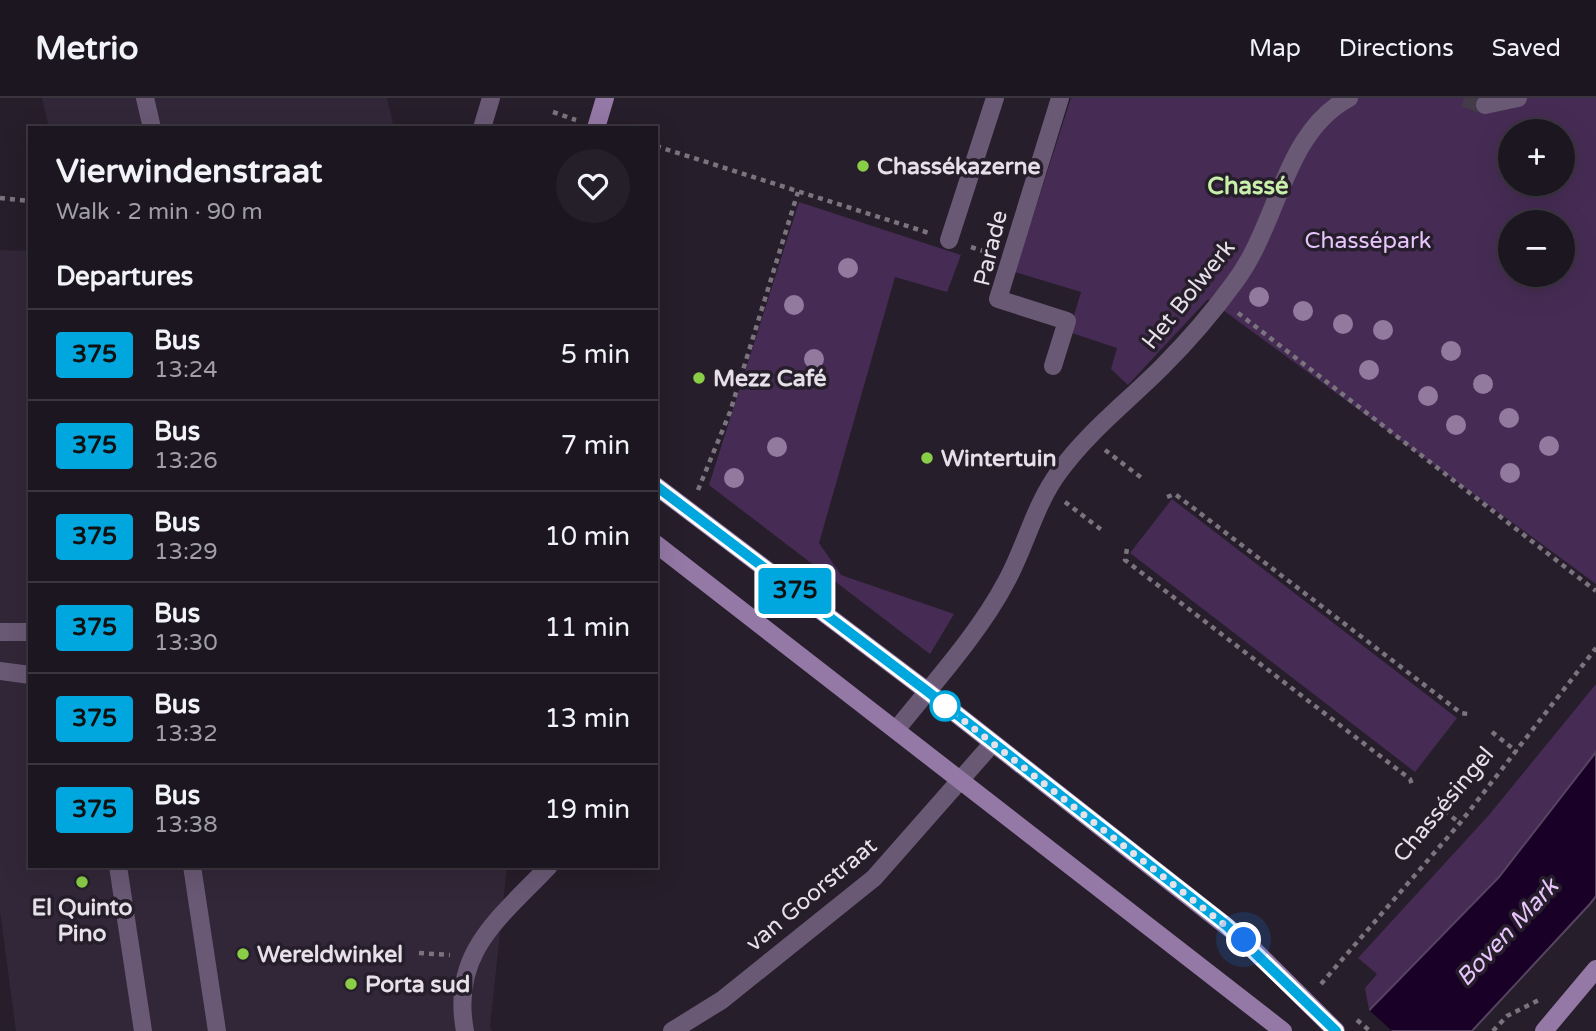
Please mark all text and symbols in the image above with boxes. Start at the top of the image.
text: Metrio [35,29,139,68]
text: Map [1249,34,1301,63]
text: Directions [1339,34,1454,63]
text: Saved [1492,34,1561,63]
map controls [1498,119,1575,287]
button: + [1498,119,1575,196]
button: heart [556,149,630,223]
text: Vierwindenstraat [56,152,322,191]
place label: Chassékazerne [877,153,1041,181]
marker: Chassékazerne [855,158,871,174]
district label: Chassé [1207,172,1289,201]
text: Walk · 2 min · 90 m [56,198,263,226]
street label: Parade [968,207,1014,289]
button: − [1498,210,1575,287]
park label: Chassépark [1305,227,1431,255]
street label: Het Bolwerk [1136,234,1241,355]
text: Departures [56,261,193,292]
text: Bus [154,325,200,356]
text: 5 min [561,339,630,370]
text: 375 [72,340,117,369]
text: 13:24 [154,356,218,384]
place label: Mezz Café [713,365,827,393]
marker: Mezz Café [691,370,707,386]
text: Bus [154,416,200,447]
text: 7 min [561,430,630,461]
text: 375 [72,431,117,460]
place label: Wintertuin [941,445,1056,473]
text: 13:26 [154,447,218,475]
marker: Wintertuin [919,450,935,466]
text: Bus [154,507,200,538]
text: 10 min [544,521,630,552]
text: 375 [72,522,117,551]
text: 13:29 [154,538,218,566]
line badge: 375 [755,568,835,614]
text: 375 [772,576,818,605]
text: Bus [154,598,200,629]
text: 11 min [544,612,630,643]
text: 375 [72,613,117,642]
text: 13:30 [154,629,218,657]
text: Bus [154,689,200,720]
unlabelled marker [930,691,960,721]
text: 13 min [544,703,630,734]
text: 375 [72,704,117,733]
text: 13:32 [154,720,218,748]
street label: Chassésingel [1387,741,1500,868]
text: Bus [154,780,200,811]
text: 19 min [544,794,630,825]
text: 375 [72,795,117,824]
text: 13:38 [154,811,218,839]
street label: van Goorstraat [741,832,883,958]
water label: Boven Mark [1450,871,1566,992]
marker: El Quinto Pino [74,874,90,890]
place label: El Quinto Pino [32,894,132,948]
your location [1226,922,1261,957]
place label: Wereldwinkel [257,941,403,969]
marker: Wereldwinkel [235,946,251,962]
place label: Porta sud [365,971,470,999]
marker: Porta sud [343,976,359,992]

